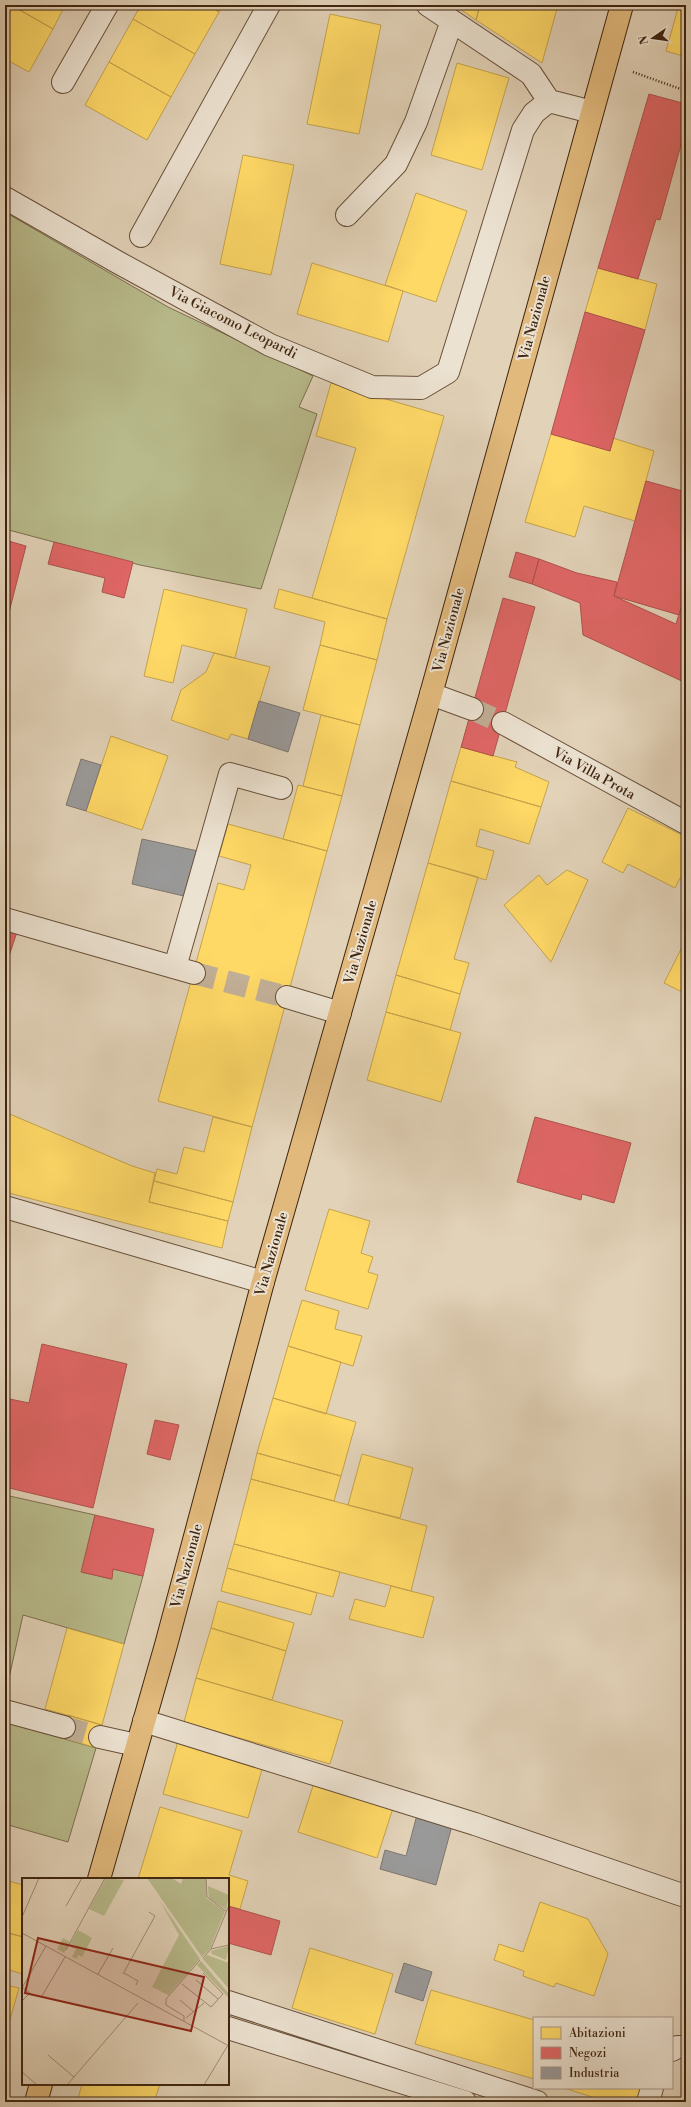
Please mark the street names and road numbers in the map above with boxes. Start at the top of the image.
street label: Via Nazionale [515,274,555,363]
street label: Via Giacomo Leopardi [165,282,301,363]
street label: Via Nazionale [429,586,469,675]
street label: Via Villa Prota [549,743,639,804]
street label: Via Nazionale [340,898,382,987]
street label: Via Nazionale [251,1210,293,1299]
street label: Via Nazionale [167,1522,207,1611]

